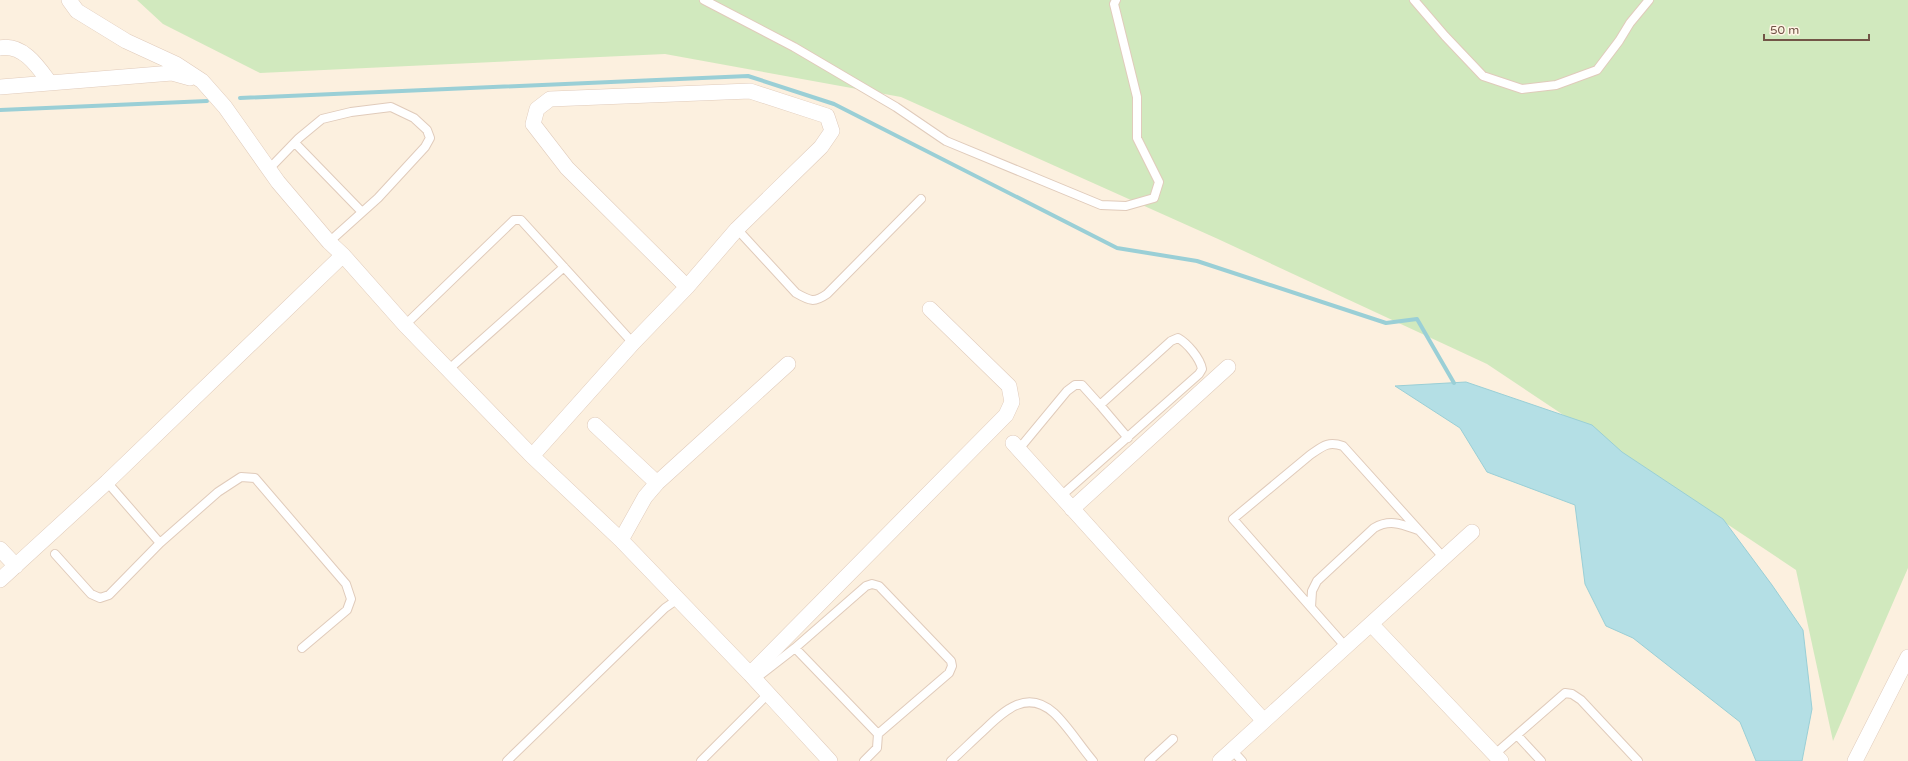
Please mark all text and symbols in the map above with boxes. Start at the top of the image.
scale bar [1764,16,1869,42]
text: 50 m [1770,23,1799,37]

